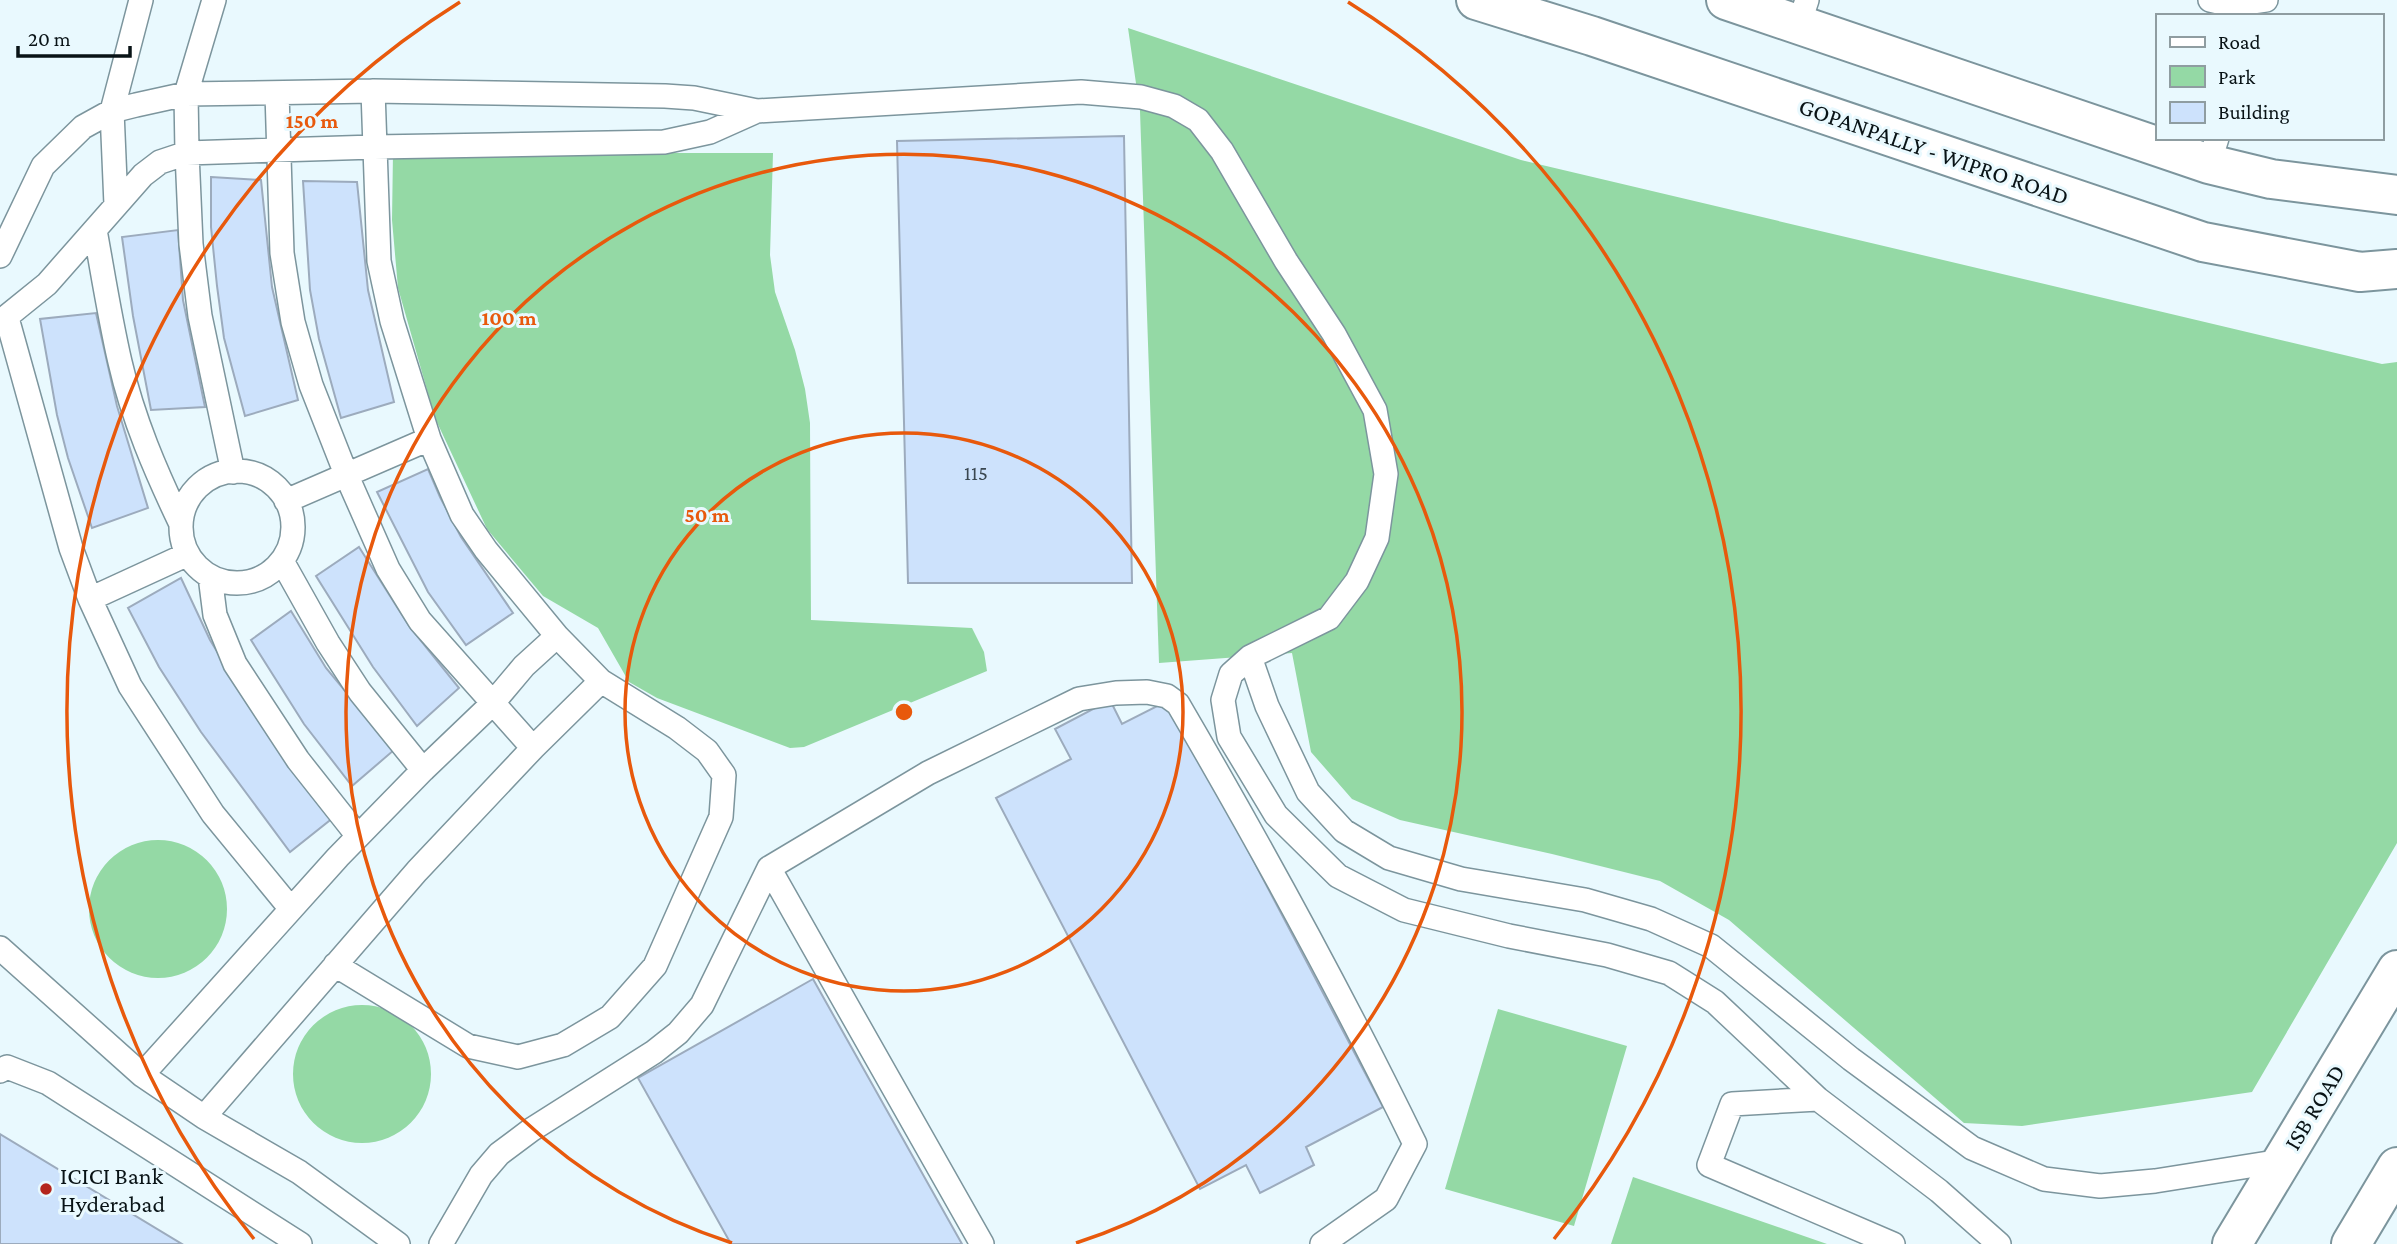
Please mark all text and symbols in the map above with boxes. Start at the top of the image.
scale bar [18,14,130,58]
legend [2156,14,2383,140]
text: 20 m [28,27,71,51]
text: Road [2218,30,2261,54]
text: Park [2218,65,2255,89]
street label: GOPANPALLY - WIPRO ROAD [1796,92,2072,210]
text: Building [2218,100,2290,124]
text: 150 m [286,109,339,133]
text: 100 m [481,306,537,330]
house number: 115 [964,461,988,485]
text: 50 m [685,503,730,527]
centre of rings [892,700,916,724]
street label: ISB ROAD [2278,1059,2350,1155]
place label: ICICI Bank Hyderabad [60,1162,165,1217]
marker: ICICI Bank Hyderabad [38,1181,54,1197]

